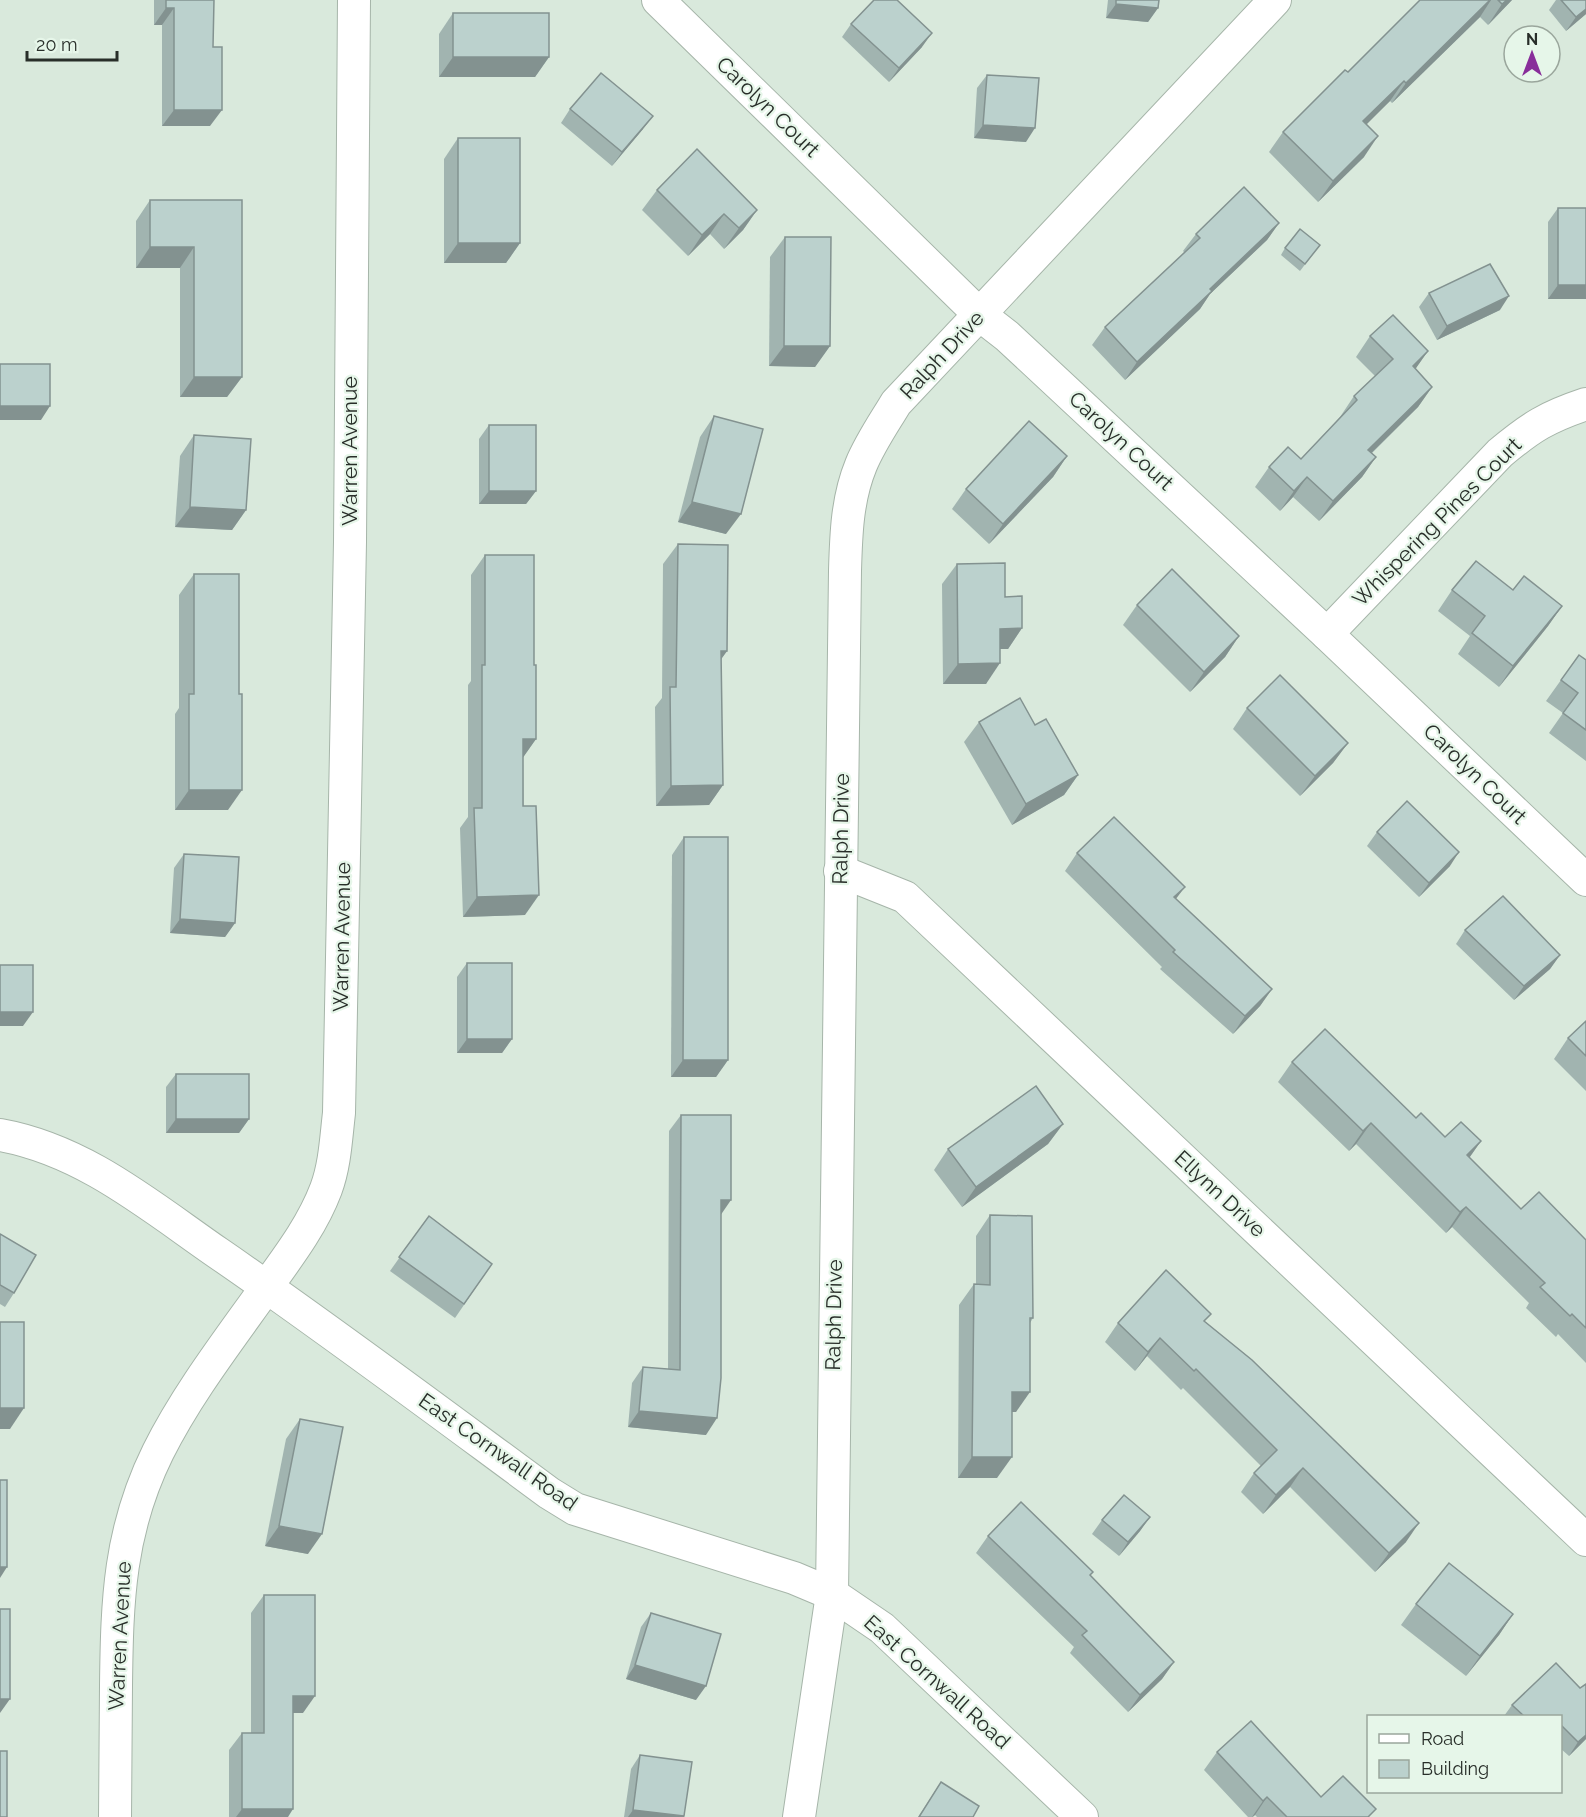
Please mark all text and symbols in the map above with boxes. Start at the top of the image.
scale bar [27,24,117,62]
north arrow [1502,24,1562,84]
text: N [1526,30,1538,49]
text: 20 m [36,34,78,55]
street label: Carolyn Court [712,51,825,162]
street label: Ralph Drive [895,305,989,404]
street label: Warren Avenue [337,376,362,526]
street label: Carolyn Court [1064,386,1179,495]
street label: Whispering Pines Court [1347,432,1526,611]
street label: Carolyn Court [1419,718,1532,829]
street label: Ralph Drive [827,773,854,885]
street label: Warren Avenue [328,862,355,1012]
street label: Ellynn Drive [1170,1145,1271,1242]
street label: Ralph Drive [820,1259,847,1371]
street label: East Cornwall Road [414,1388,582,1516]
street label: Warren Avenue [103,1561,136,1711]
street label: East Cornwall Road [859,1610,1015,1754]
legend [1367,1715,1562,1793]
text: Road [1421,1728,1464,1749]
text: Building [1421,1758,1489,1779]

